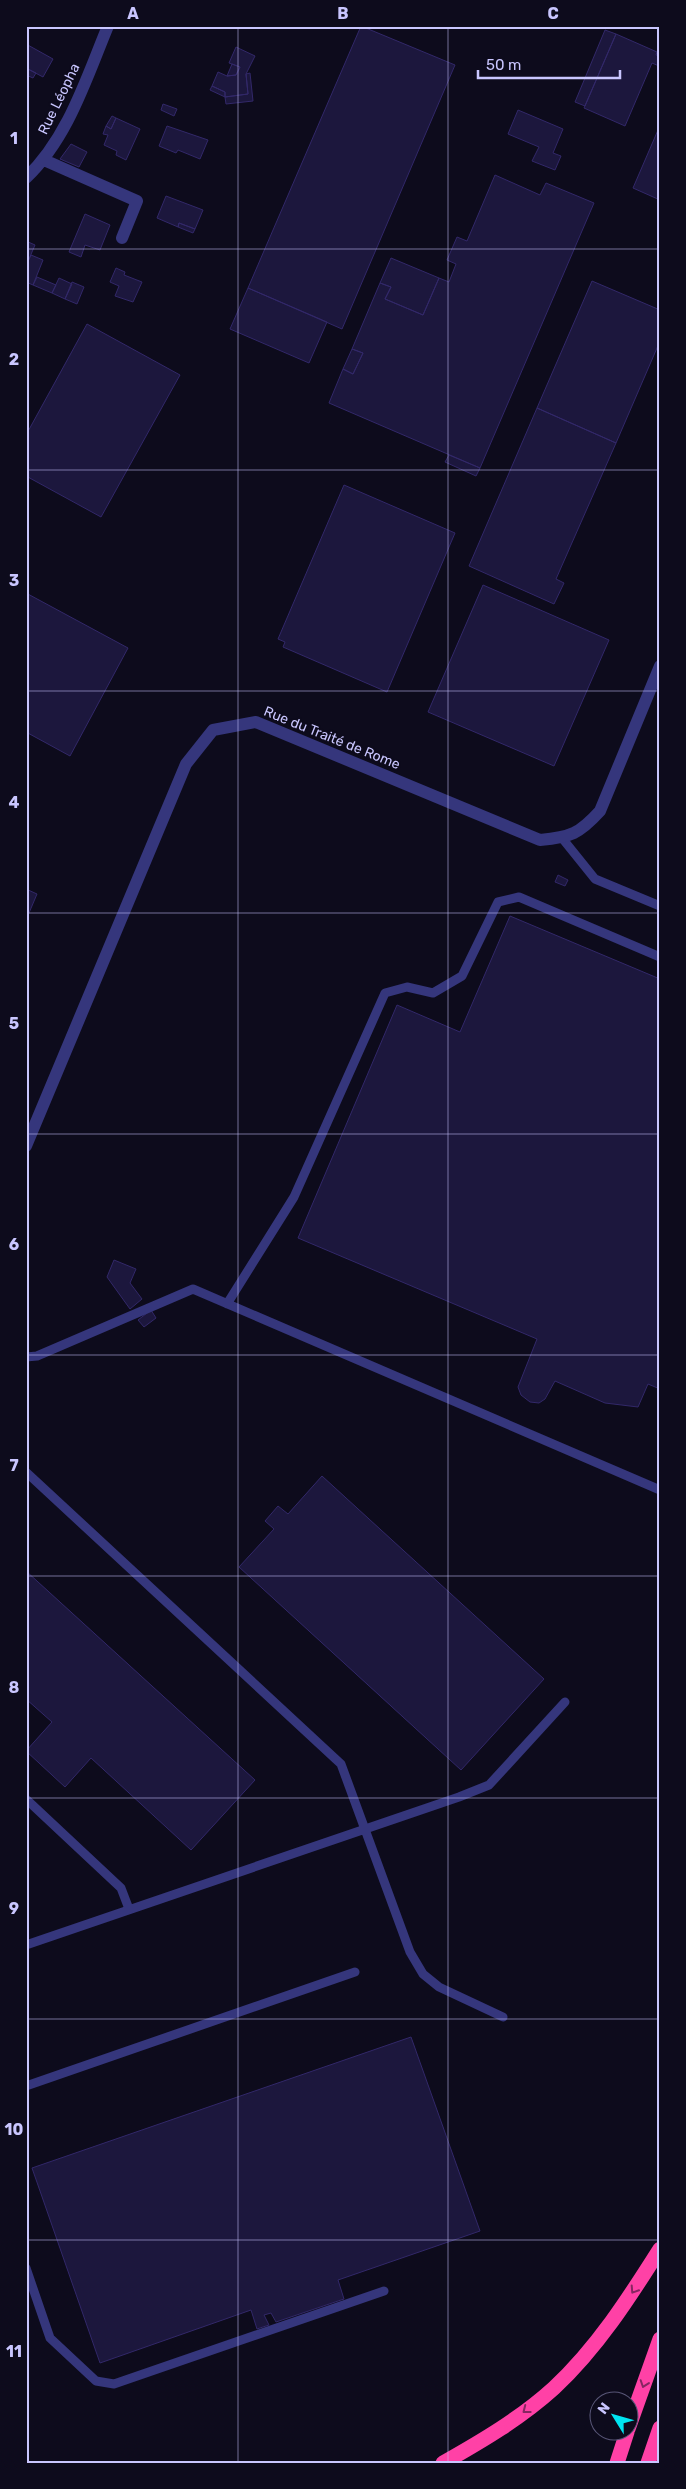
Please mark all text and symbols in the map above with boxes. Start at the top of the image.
text: A [127,4,139,23]
text: B [337,4,349,23]
text: C [547,4,559,23]
scale bar [478,48,621,80]
text: 50 m [486,56,521,74]
street label: Rue Léopha [34,61,84,137]
text: 1 [10,129,18,148]
text: 2 [9,350,19,369]
text: 3 [9,571,19,590]
street label: Rue du Traité de Rome [261,703,403,773]
text: 4 [9,793,20,812]
text: 5 [9,1014,19,1033]
text: 6 [9,1235,19,1254]
text: 7 [9,1456,19,1475]
text: 8 [9,1678,20,1697]
text: 9 [9,1899,19,1918]
text: 10 [5,2120,24,2139]
one-way arrow [630,2284,640,2293]
text: 11 [6,2342,22,2361]
one-way arrow [640,2379,650,2387]
north arrow [588,2392,638,2442]
text: N [594,2399,614,2418]
one-way arrow [522,2404,532,2413]

